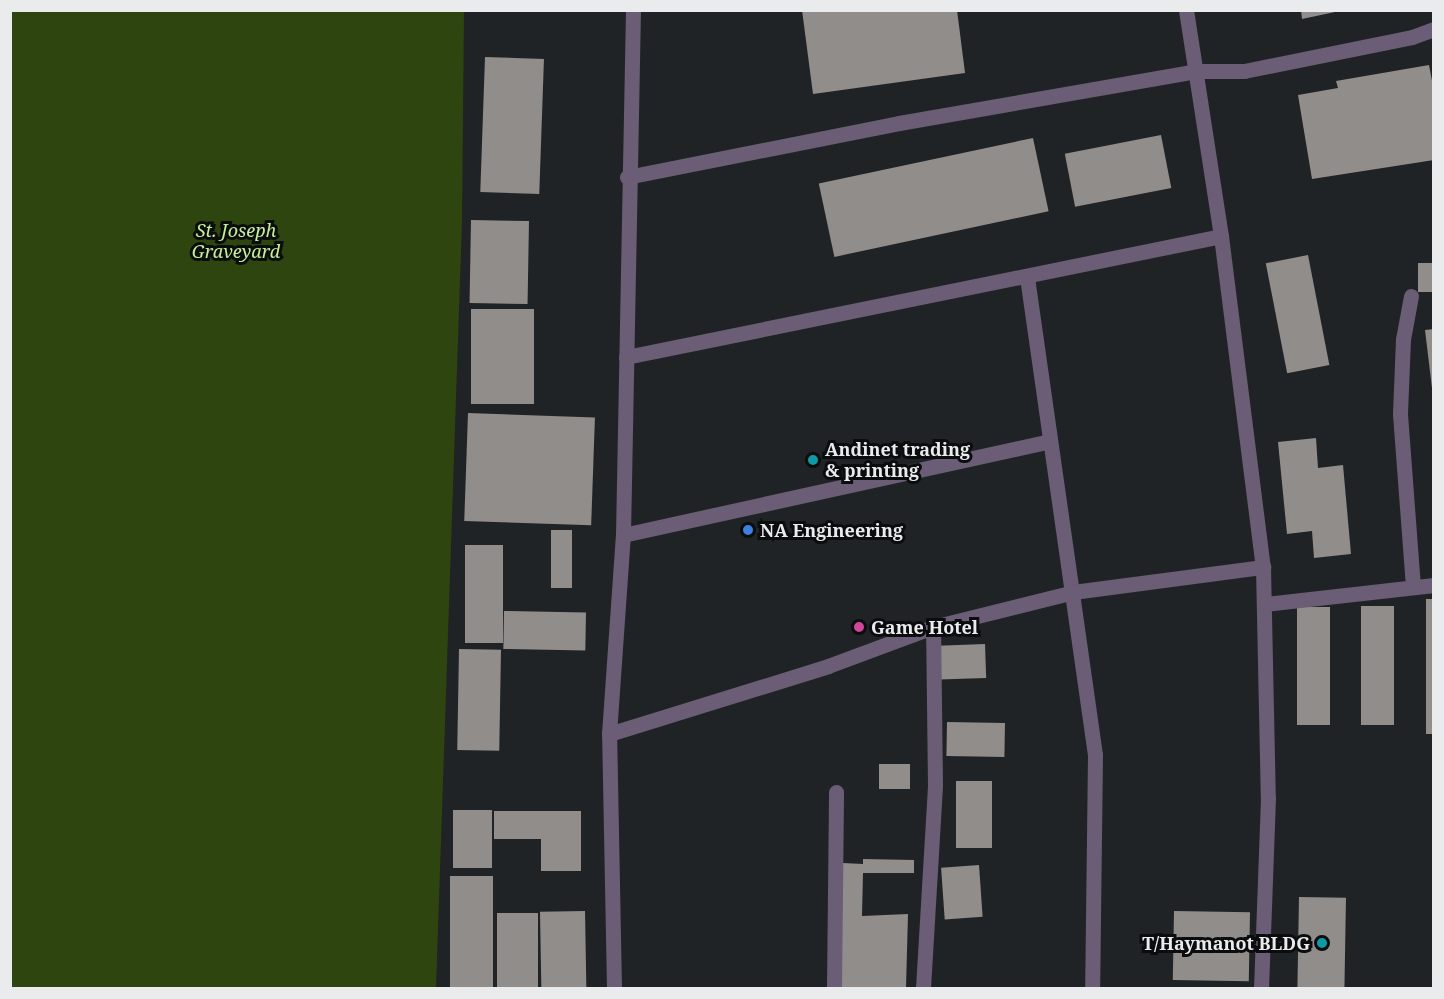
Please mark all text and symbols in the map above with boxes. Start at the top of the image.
park label: St. Joseph Graveyard [192,220,280,262]
place label: Andinet trading & printing [825,439,970,482]
marker: Andinet trading & printing [806,453,820,467]
place label: NA Engineering [760,519,903,541]
marker: NA Engineering [741,523,755,537]
place label: Game Hotel [871,616,978,638]
marker: Game Hotel [852,620,866,634]
place label: T/Haymanot BLDG [1142,932,1310,954]
marker: T/Haymanot BLDG [1315,936,1329,950]

